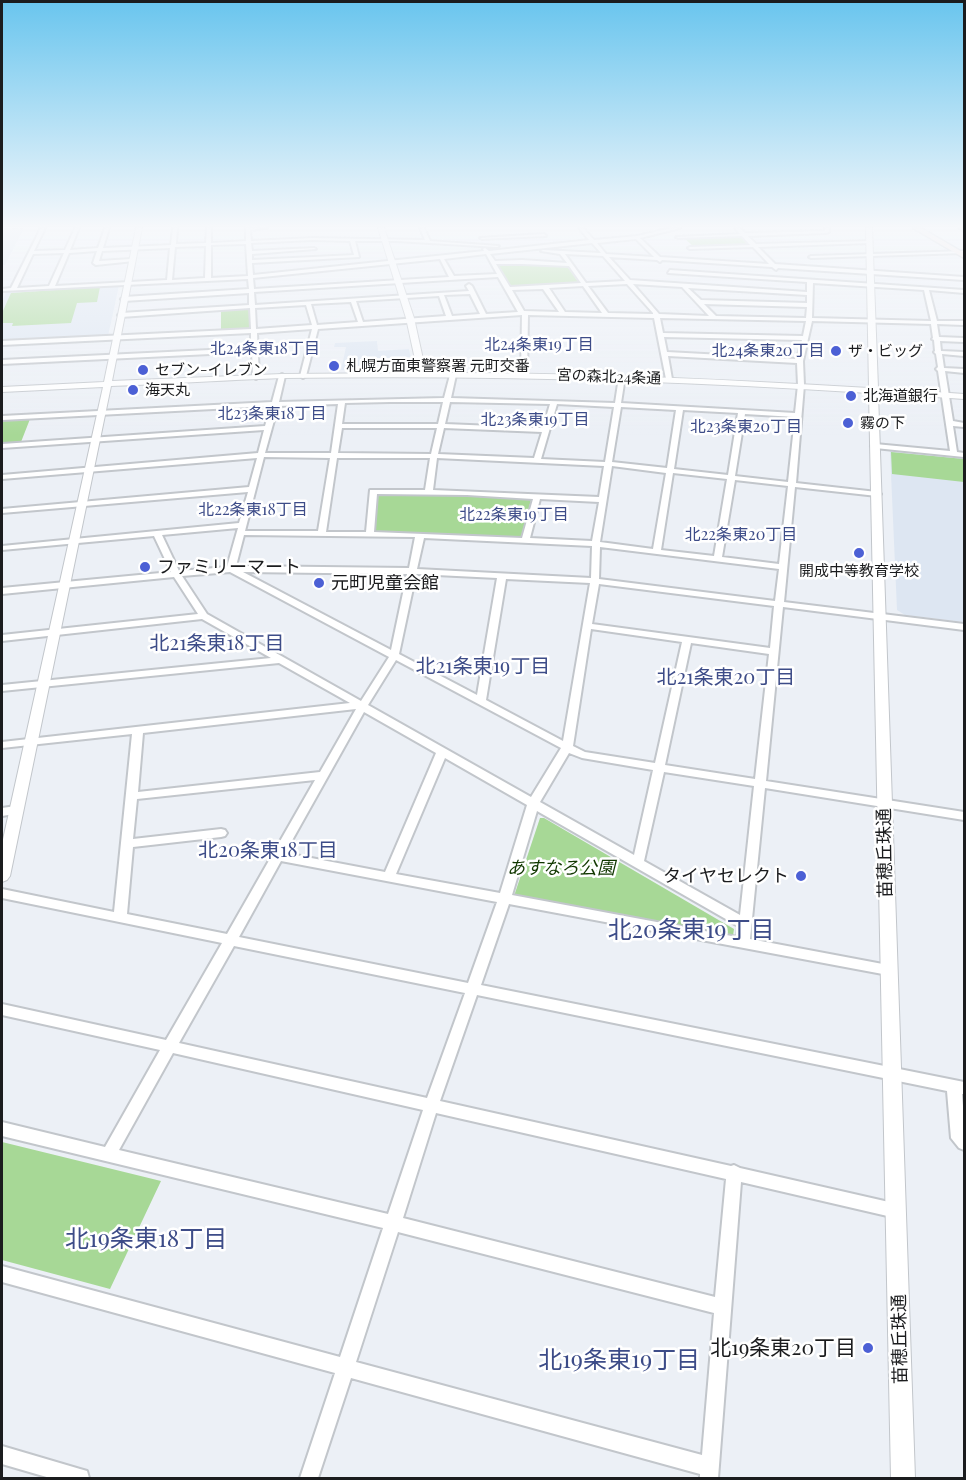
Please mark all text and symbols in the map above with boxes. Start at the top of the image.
district label: 北24条東19丁目 [484,335,594,355]
district label: 北24条東18丁目 [210,339,320,359]
district label: 北24条東20丁目 [712,341,824,361]
place label: ザ・ビッグ [848,342,923,360]
marker: ザ・ビッグ [829,344,843,358]
place label: 札幌方面東警察署 元町交番 [346,357,530,375]
marker: 札幌方面東警察署 元町交番 [327,359,341,373]
place label: セブン-イレブン [155,361,267,379]
marker: セブン-イレブン [136,363,150,377]
street label: 宮の森北24条通 [556,366,662,388]
place label: 海天丸 [145,381,190,399]
marker: 海天丸 [126,383,140,397]
place label: 北海道銀行 [863,387,938,405]
marker: 北海道銀行 [844,389,858,403]
district label: 北23条東18丁目 [217,404,327,424]
district label: 北23条東19丁目 [481,410,589,430]
place label: 霧の下 [860,414,905,432]
marker: 霧の下 [841,416,855,430]
district label: 北23条東20丁目 [690,417,802,437]
district label: 北22条東18丁目 [198,500,308,520]
district label: 北22条東19丁目 [459,505,569,525]
district label: 北22条東20丁目 [685,525,797,545]
marker: 開成中等教育学校 [852,546,866,560]
place label: ファミリーマート [157,556,301,578]
marker: ファミリーマート [138,560,152,574]
place label: 開成中等教育学校 [799,562,919,580]
place label: 元町児童会館 [331,572,439,594]
marker: 元町児童会館 [312,576,326,590]
district label: 北21条東18丁目 [150,632,284,656]
district label: 北21条東19丁目 [416,655,550,679]
district label: 北21条東20丁目 [657,666,795,690]
street label: 苗穂丘珠通 [873,808,897,898]
district label: 北20条東18丁目 [198,839,338,863]
park label: あすなろ公園 [507,857,615,879]
place label: タイヤセレクト [663,865,789,887]
marker: タイヤセレクト [794,869,808,883]
district label: 北20条東19丁目 [608,917,774,945]
district label: 北19条東18丁目 [65,1226,227,1254]
street label: 苗穂丘珠通 [888,1294,912,1384]
place label: 北19条東20丁目 [710,1335,856,1361]
marker: 北19条東20丁目 [861,1341,875,1355]
district label: 北19条東19丁目 [538,1347,700,1375]

